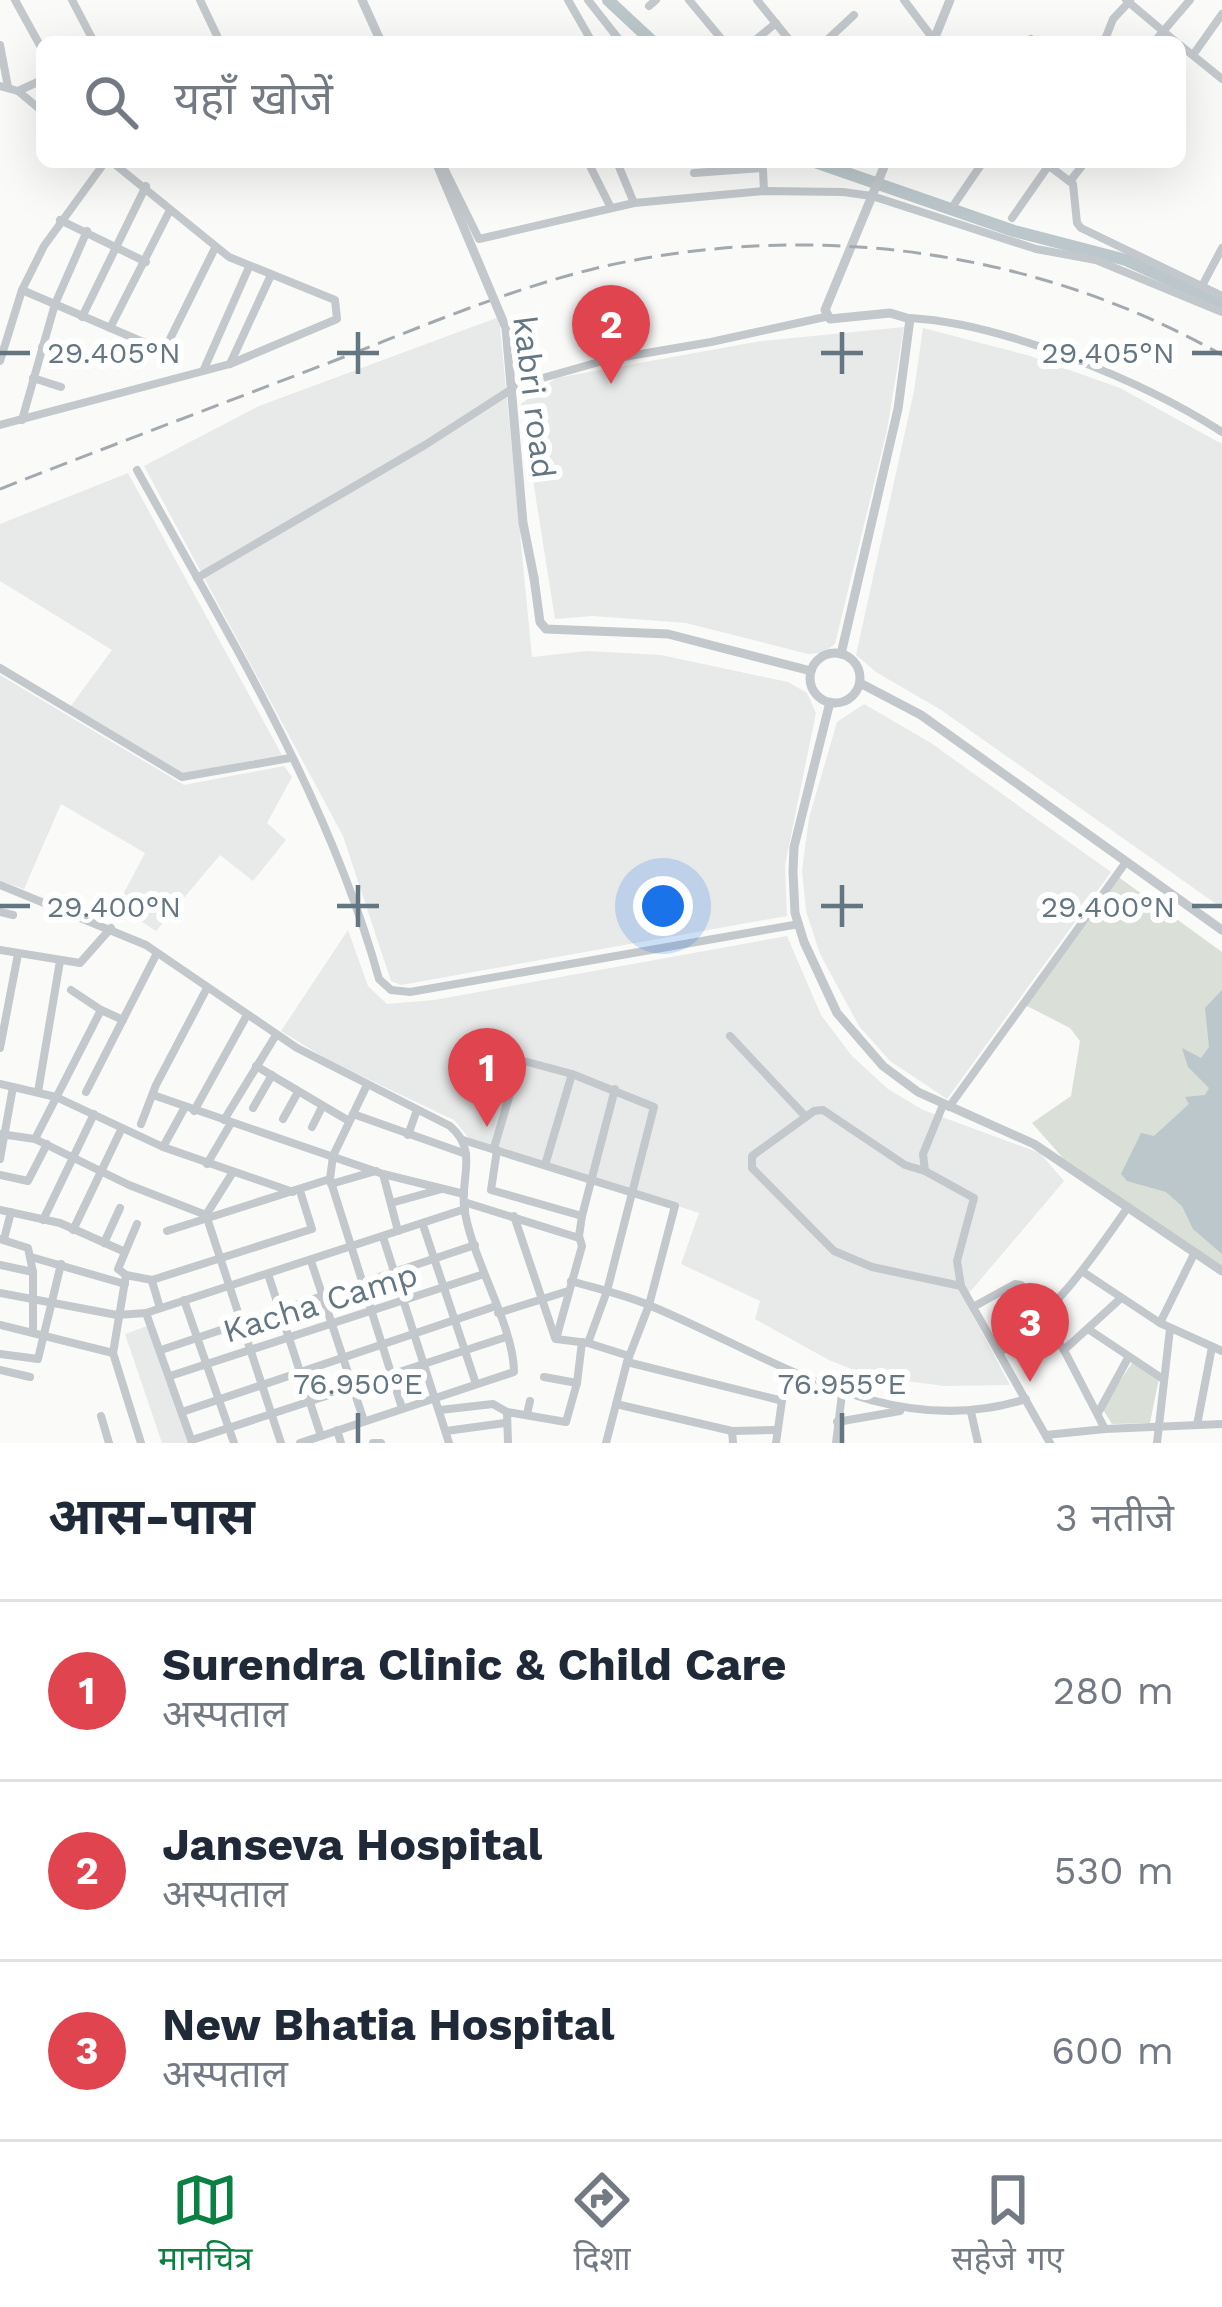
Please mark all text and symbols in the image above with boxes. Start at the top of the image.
search box [36,36,1186,168]
icon: search [78,69,144,135]
text: यहाँ खोजें [174,72,333,125]
pin: 2 [572,285,650,384]
street label: kabri road [505,314,564,481]
text: 29.405°N [47,335,181,370]
text: 29.405°N [1041,335,1175,370]
your location [633,876,693,936]
text: 29.400°N [47,889,181,924]
text: 29.400°N [1041,889,1175,924]
pin: 1 [448,1028,526,1127]
street label: Kacha Camp [218,1254,422,1351]
pin: 3 [991,1283,1069,1382]
text: 76.950°E [293,1366,423,1401]
text: 76.955°E [778,1366,906,1401]
text: आस-पास [48,1487,255,1546]
text: 3 नतीजे [1055,1495,1174,1540]
text: Surendra Clinic & Child Care [162,1638,787,1691]
text: 1 [79,1668,95,1713]
text: 280 m [1053,1668,1174,1713]
text: अस्पताल [162,1691,288,1736]
text: Janseva Hospital [162,1818,542,1871]
text: 2 [75,1848,99,1893]
text: 530 m [1054,1848,1174,1893]
text: अस्पताल [162,1871,288,1916]
text: New Bhatia Hospital [162,1998,614,2051]
text: 3 [75,2028,99,2073]
text: 600 m [1051,2028,1174,2073]
text: अस्पताल [162,2051,288,2096]
tab: मानचित्र [158,2167,253,2283]
tab: दिशा [569,2167,635,2283]
tab: सहेजे गए [951,2167,1064,2283]

